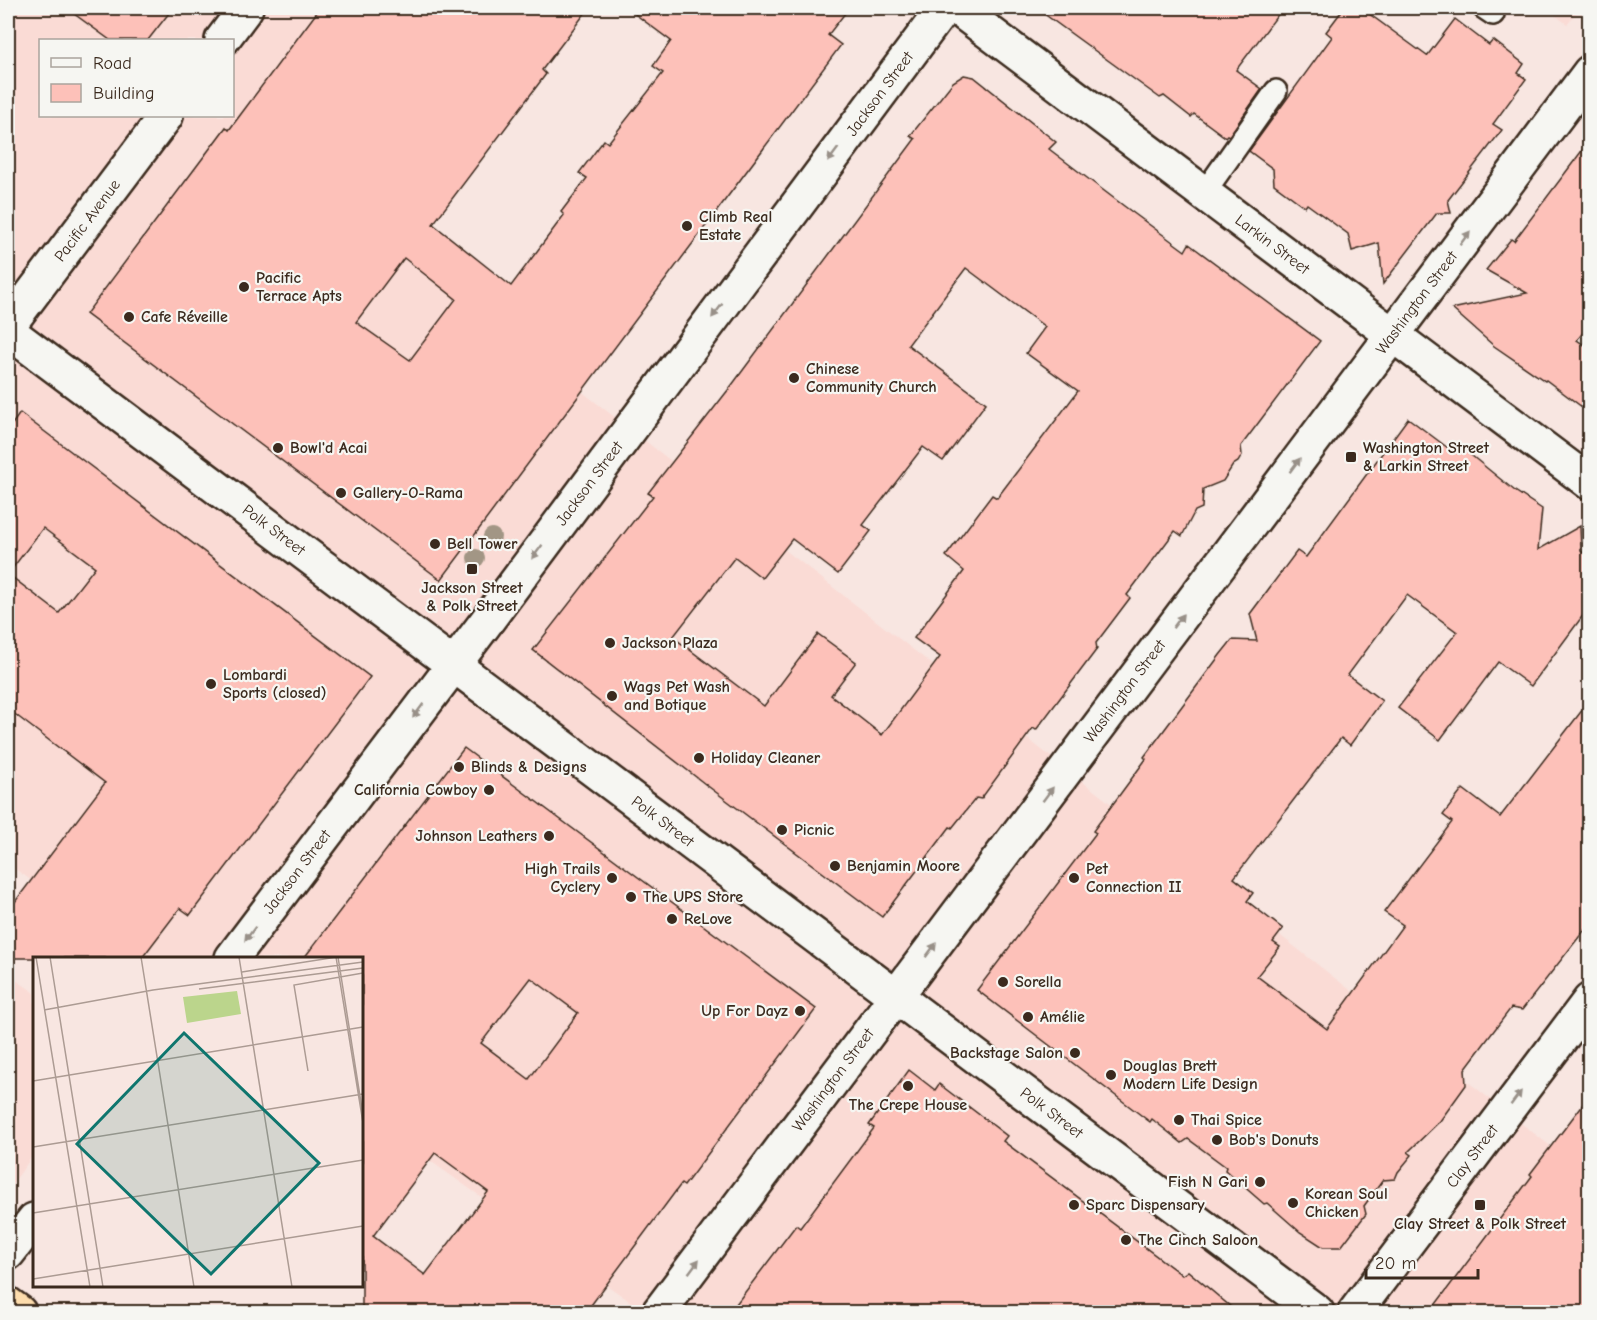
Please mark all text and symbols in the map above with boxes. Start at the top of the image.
legend [39,39,234,117]
street label: Jackson Street [843,48,917,140]
text: Road [93,53,132,74]
text: Building [93,83,155,104]
one-way arrow [828,148,840,163]
street label: Pacific Avenue [51,176,124,265]
place label: Climb Real Estate [699,208,772,244]
street label: Larkin Street [1232,211,1313,278]
marker: Climb Real Estate [680,219,694,233]
one-way arrow [1459,230,1471,246]
street label: Washington Street [1372,247,1461,358]
place label: Pacific Terrace Apts [256,269,342,305]
marker: Pacific Terrace Apts [237,280,251,294]
one-way arrow [711,303,723,319]
place label: Cafe Réveille [141,308,228,326]
marker: Cafe Réveille [122,310,136,324]
place label: Chinese Community Church [806,360,937,396]
marker: Chinese Community Church [787,371,801,385]
street label: Jackson Street [552,438,627,529]
place label: Bowl'd Acai [290,439,367,457]
place label: Washington Street & Larkin Street [1363,439,1490,475]
marker: Bowl'd Acai [271,441,285,455]
marker: Washington Street & Larkin Street [1344,450,1358,464]
one-way arrow [1288,457,1301,473]
place label: Gallery-O-Rama [353,484,463,502]
marker: Gallery-O-Rama [334,486,348,500]
street label: Polk Street [239,501,309,560]
place label: Bell Tower [447,535,518,553]
marker: Bell Tower [428,537,442,551]
one-way arrow [532,544,544,559]
marker: Jackson Street & Polk Street [465,562,479,576]
place label: Jackson Street & Polk Street [421,579,523,615]
one-way arrow [1171,613,1184,629]
place label: Jackson Plaza [622,634,718,652]
marker: Jackson Plaza [603,636,617,650]
street label: Washington Street [1080,636,1170,747]
place label: Lombardi Sports (closed) [223,666,327,702]
marker: Lombardi Sports (closed) [204,677,218,691]
place label: Wags Pet Wash and Botique [624,678,730,714]
marker: Wags Pet Wash and Botique [605,689,619,703]
one-way arrow [412,703,424,719]
place label: Holiday Cleaner [711,749,821,767]
marker: Holiday Cleaner [692,751,706,765]
place label: Blinds & Designs [471,758,587,776]
marker: Blinds & Designs [452,760,466,774]
place label: California Cowboy [354,781,478,799]
marker: California Cowboy [482,783,496,797]
one-way arrow [1042,786,1054,802]
street label: Polk Street [628,792,698,851]
place label: Picnic [794,821,835,839]
marker: Picnic [775,823,789,837]
street label: Jackson Street [260,826,335,917]
place label: Johnson Leathers [416,827,537,845]
marker: Johnson Leathers [542,829,556,843]
place label: Benjamin Moore [847,857,960,875]
marker: Benjamin Moore [828,859,842,873]
place label: High Trails Cyclery [525,860,601,896]
place label: Pet Connection II [1086,860,1181,896]
marker: High Trails Cyclery [605,871,619,885]
marker: Pet Connection II [1067,871,1081,885]
place label: The UPS Store [643,888,743,906]
marker: The UPS Store [624,890,638,904]
place label: ReLove [684,910,732,928]
marker: ReLove [665,912,679,926]
one-way arrow [245,927,257,942]
one-way arrow [925,942,937,958]
inset map [33,957,363,1287]
place label: Sorella [1015,973,1062,991]
marker: Sorella [996,975,1010,989]
place label: Up For Dayz [701,1002,788,1020]
marker: Up For Dayz [793,1004,807,1018]
place label: Amélie [1040,1008,1085,1026]
marker: Amélie [1021,1010,1035,1024]
street label: Washington Street [789,1025,878,1135]
place label: Backstage Salon [950,1044,1063,1062]
marker: Backstage Salon [1068,1046,1082,1060]
place label: Douglas Brett Modern Life Design [1123,1057,1258,1093]
marker: Douglas Brett Modern Life Design [1104,1068,1118,1082]
marker: The Crepe House [901,1079,915,1093]
street label: Polk Street [1017,1084,1087,1143]
one-way arrow [1510,1090,1522,1105]
place label: The Crepe House [849,1096,967,1114]
place label: Thai Spice [1191,1111,1262,1129]
marker: Thai Spice [1172,1113,1186,1127]
street label: Clay Street [1443,1121,1502,1191]
place label: Bob's Donuts [1229,1131,1319,1149]
marker: Bob's Donuts [1210,1133,1224,1147]
place label: Fish N Gari [1168,1173,1248,1191]
marker: Fish N Gari [1253,1175,1267,1189]
place label: Korean Soul Chicken [1305,1185,1388,1221]
place label: Sparc Dispensary [1086,1196,1205,1214]
marker: Korean Soul Chicken [1286,1196,1300,1210]
marker: Sparc Dispensary [1067,1198,1081,1212]
marker: Clay Street & Polk Street [1473,1198,1487,1212]
place label: Clay Street & Polk Street [1394,1215,1567,1233]
place label: The Cinch Saloon [1138,1231,1258,1249]
marker: The Cinch Saloon [1119,1233,1133,1247]
scale bar [1366,1242,1478,1280]
text: 20 m [1375,1253,1416,1274]
one-way arrow [688,1258,700,1273]

